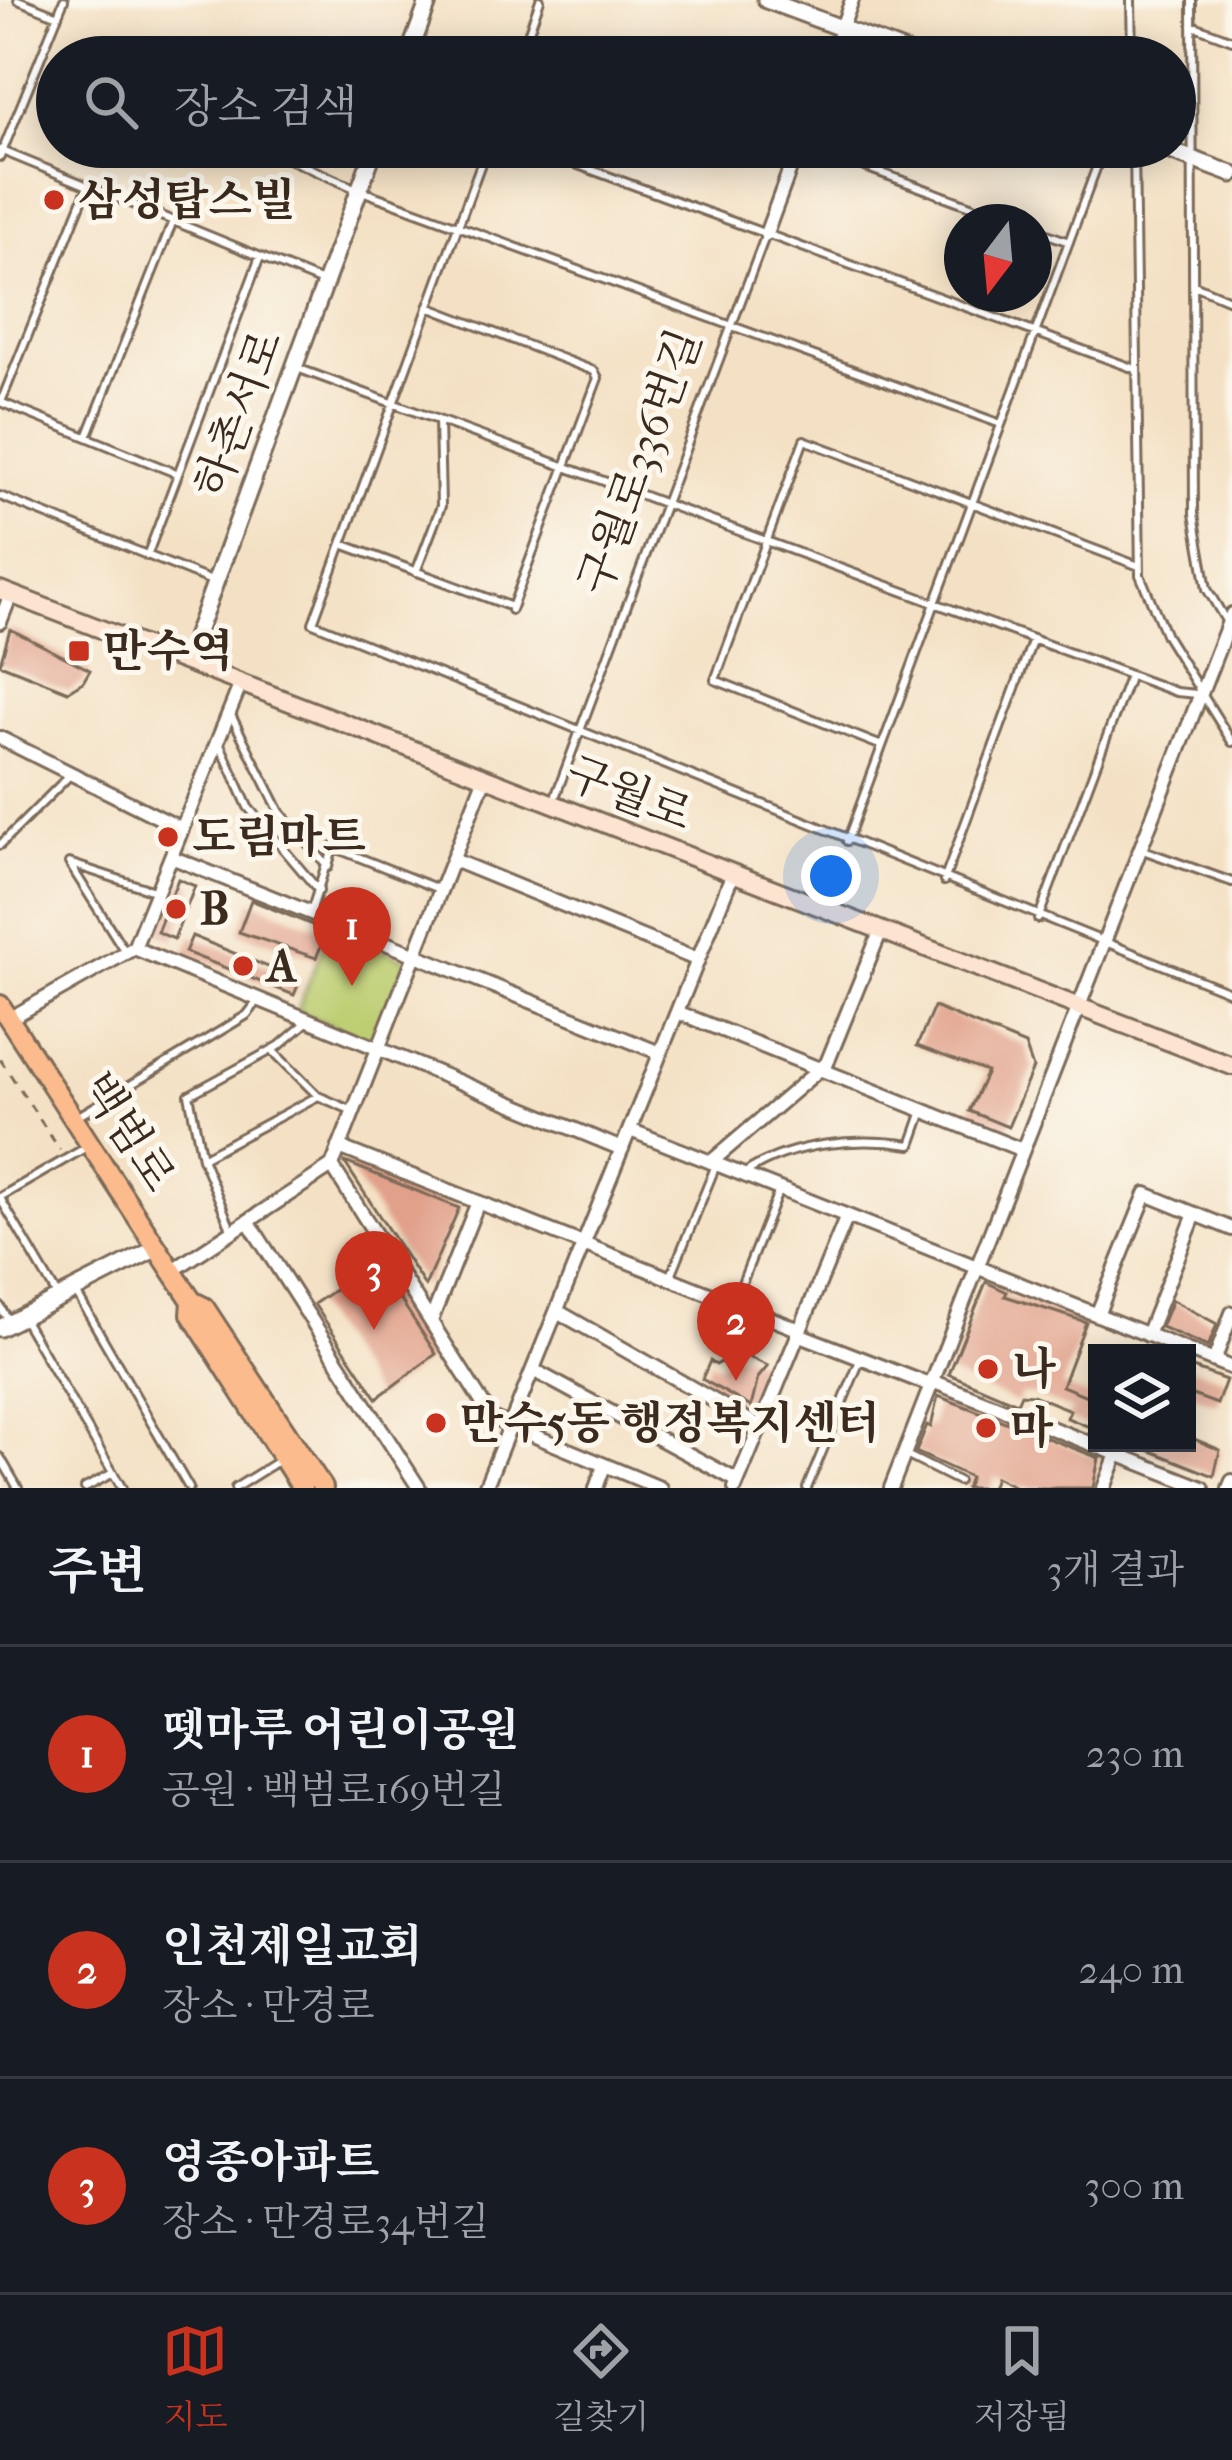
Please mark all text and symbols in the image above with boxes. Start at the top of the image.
search box [36,36,1196,168]
icon: search [78,69,144,135]
text: 장소 검색 [174,81,358,134]
place label: 삼성탑스빌 [78,174,295,227]
marker: 삼성탑스빌 [41,187,67,213]
north arrow [944,204,1052,312]
street label: 구월로336번길 [567,322,713,602]
street label: 하촌서로 [184,323,294,505]
place label: 만수역 [103,625,233,678]
marker: 만수역 [66,638,92,664]
street label: 구월로 [559,746,699,842]
place label: 도림마트 [192,811,366,864]
marker: 도림마트 [155,824,181,850]
your location [801,846,861,906]
place label: B [200,883,229,936]
pin: 1 [313,887,391,986]
marker: B [163,896,189,922]
place label: A [264,940,298,993]
marker: A [230,953,256,979]
street label: 백범로 [70,1063,186,1201]
pin: 3 [335,1231,413,1330]
pin: 2 [697,1282,775,1381]
place label: 나 [1012,1343,1056,1396]
map controls [1088,1344,1196,1452]
button: layers [1088,1344,1196,1452]
marker: 나 [975,1356,1001,1382]
place label: 만수5동 행정복지센터 [460,1397,880,1450]
place label: 마 [1010,1402,1054,1455]
marker: 만수5동 행정복지센터 [423,1410,449,1436]
marker: 마 [973,1415,999,1441]
text: 주변 [48,1541,147,1601]
text: 3개 결과 [1047,1547,1184,1593]
text: 뗏마루 어린이공원 [162,1704,519,1757]
text: 1 [80,1731,94,1777]
text: 230 m [1086,1731,1184,1777]
text: 공원 · 백범로169번길 [162,1767,506,1813]
text: 인천제일교회 [162,1920,423,1973]
text: 2 [77,1947,97,1993]
text: 240 m [1079,1947,1184,1993]
text: 장소 · 만경로 [162,1983,375,2029]
text: 영종아파트 [162,2136,379,2189]
text: 3 [79,2163,95,2209]
text: 300 m [1084,2163,1184,2209]
text: 장소 · 만경로34번길 [162,2199,489,2245]
tab: 지도 [162,2318,228,2437]
tab: 길찾기 [553,2318,649,2437]
tab: 저장됨 [974,2318,1070,2437]

